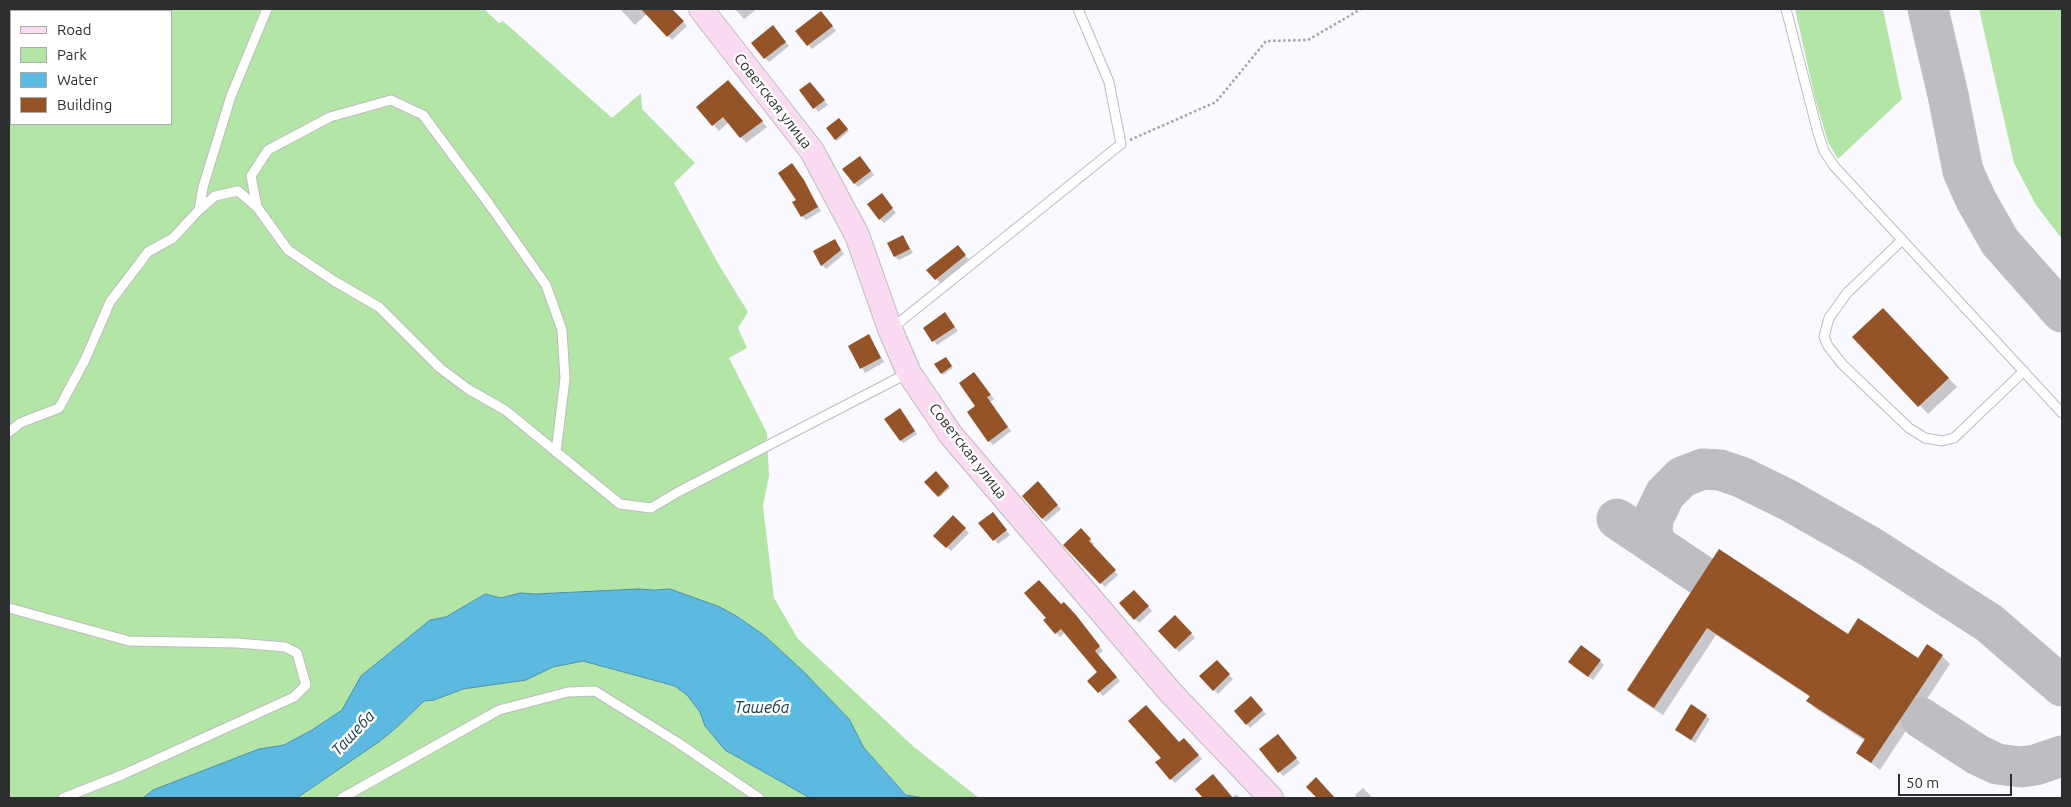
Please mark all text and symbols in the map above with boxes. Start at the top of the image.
legend [10,10,172,125]
text: Road [57,21,92,38]
text: Park [57,46,87,63]
street label: Советская улица [730,50,816,152]
text: Water [57,71,98,88]
text: Building [57,96,112,113]
street label: Советская улица [925,400,1011,502]
water label: Ташеба [735,698,789,718]
water label: Ташеба [327,706,379,760]
scale bar [1901,764,2015,796]
text: 50 m [1906,774,1939,791]

